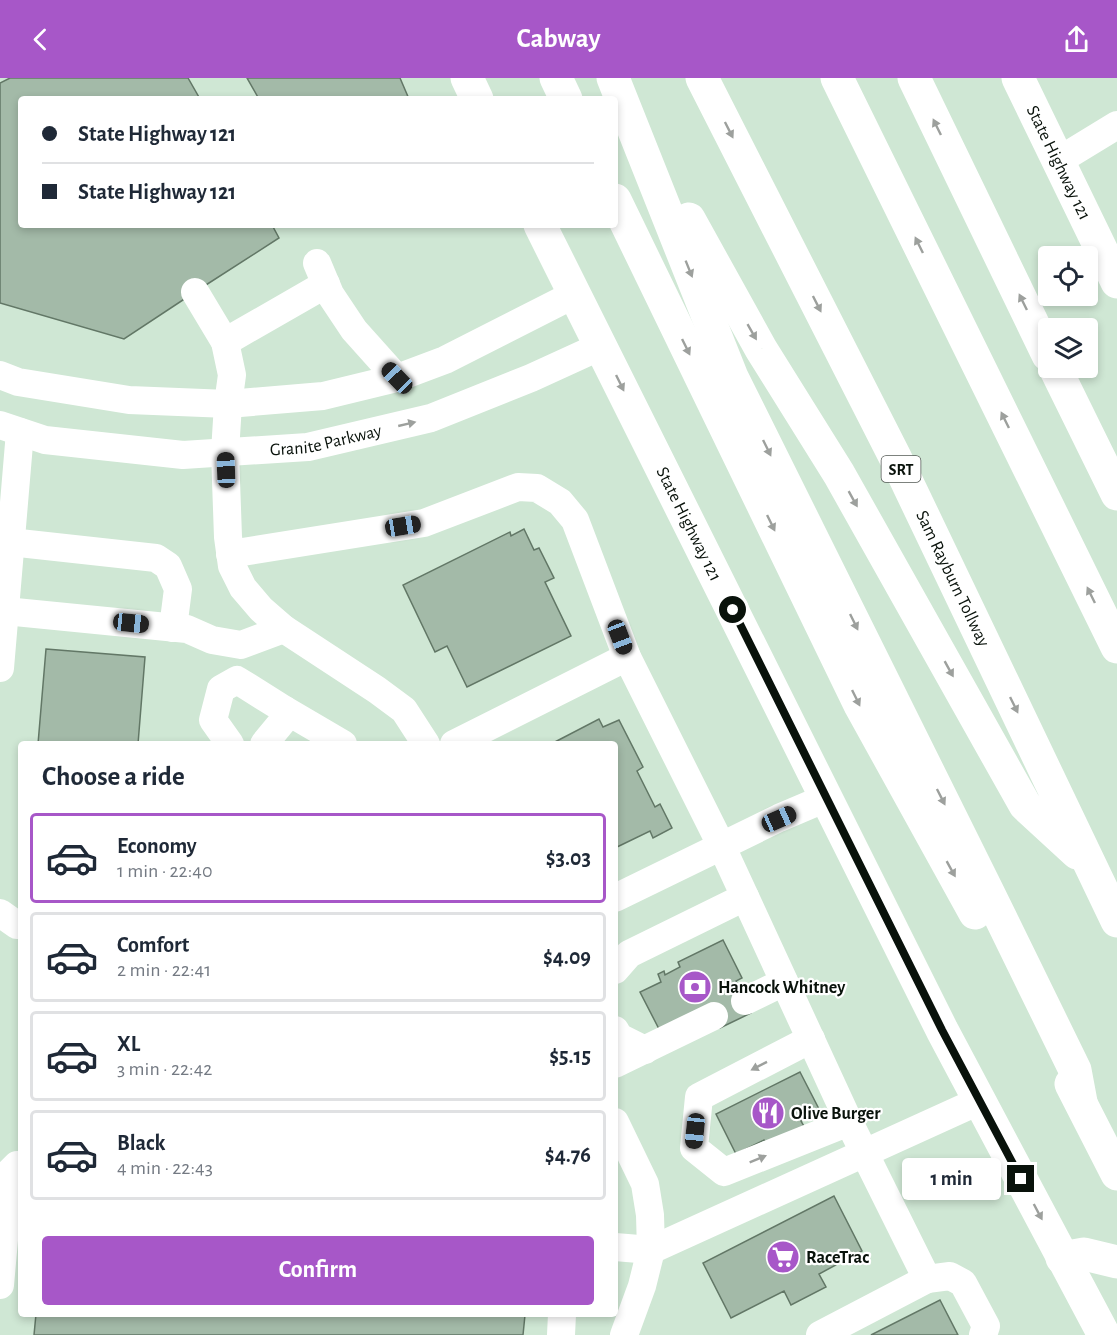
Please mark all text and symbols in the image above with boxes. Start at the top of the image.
icon: back [24,23,57,56]
icon: share [1060,23,1093,56]
text: Cabway [516,25,601,52]
street label: State Highway 121 [1023,103,1094,223]
one-way arrow [933,118,942,135]
one-way arrow [723,121,733,139]
text: State Highway 121 [78,123,236,145]
text: State Highway 121 [78,181,236,203]
one-way arrow [914,236,924,254]
map controls [1038,246,1098,378]
button: locate [1038,246,1098,306]
one-way arrow [685,260,695,278]
one-way arrow [1018,293,1028,311]
one-way arrow [812,296,822,313]
button: layers [1038,318,1098,378]
one-way arrow [747,324,757,341]
one-way arrow [682,339,691,356]
car [378,359,416,397]
one-way arrow [615,375,625,392]
one-way arrow [1000,411,1009,428]
one-way arrow [398,418,416,428]
street label: Granite Parkway [269,422,384,459]
one-way arrow [763,439,772,456]
car [216,452,236,488]
road number: SRT [882,456,920,482]
street label: State Highway 121 [652,464,724,584]
one-way arrow [848,491,859,507]
street label: Sam Rayburn Tollway [912,508,993,650]
car [384,514,422,538]
one-way arrow [767,514,776,531]
one-way arrow [1086,586,1096,603]
route start [719,596,746,623]
car [112,612,150,634]
one-way arrow [849,614,859,631]
car [605,617,635,657]
one-way arrow [944,661,954,678]
one-way arrow [852,690,861,707]
one-way arrow [1009,697,1018,714]
text: Choose a ride [42,763,185,790]
one-way arrow [936,788,946,805]
car [759,803,799,835]
icon: car [45,831,99,885]
text: Economy [117,835,197,857]
text: $3.03 [546,847,591,869]
text: 1 min · 22:40 [117,861,212,881]
one-way arrow [946,861,956,878]
icon: car [45,930,99,984]
text: Comfort [117,934,189,956]
text: $4.09 [543,946,591,968]
text: 2 min · 22:41 [117,960,211,980]
bank icon: Hancock Whitney [677,969,713,1005]
place label: Hancock Whitney [718,979,846,997]
icon: car [45,1029,99,1083]
text: XL [117,1033,140,1055]
text: $5.15 [549,1045,591,1067]
text: 3 min · 22:42 [117,1059,212,1079]
one-way arrow [750,1061,767,1071]
restaurant icon: Olive Burger [750,1095,786,1131]
place label: Olive Burger [791,1105,881,1123]
car [684,1112,706,1150]
icon: car [45,1128,99,1182]
text: Black [117,1132,165,1154]
text: $4.76 [545,1144,591,1166]
one-way arrow [750,1153,768,1163]
text: 4 min · 22:43 [117,1158,213,1178]
callout: 1 min [901,1158,1000,1200]
route end [1007,1165,1034,1192]
text: 1 min [930,1169,973,1189]
one-way arrow [1033,1203,1043,1220]
button: Confirm [42,1236,594,1305]
supermarket icon: RaceTrac [765,1239,801,1275]
place label: RaceTrac [806,1249,869,1267]

